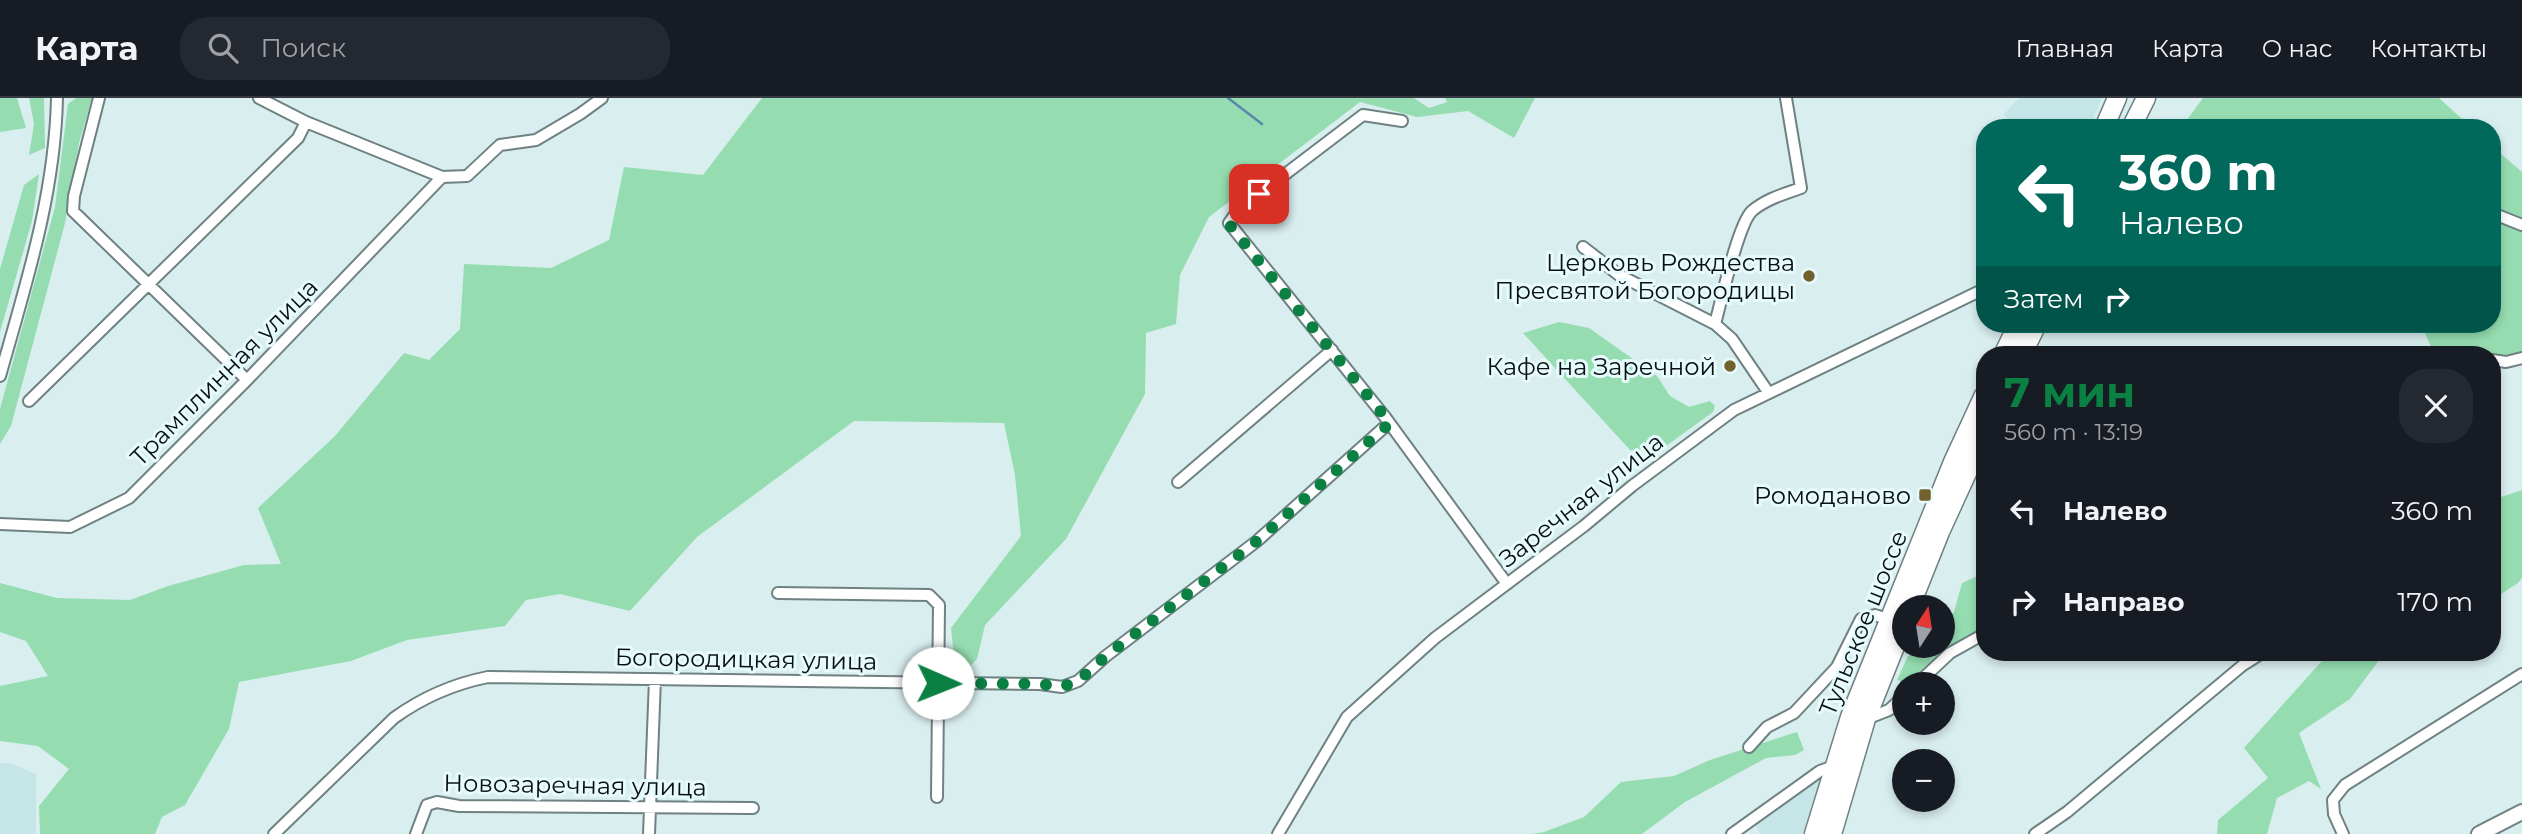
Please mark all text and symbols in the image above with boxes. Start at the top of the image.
search box [180,17,670,80]
text: Карта [35,28,138,68]
icon: search [204,29,242,67]
text: Поиск [260,32,346,64]
text: Главная [2016,34,2114,63]
text: Карта [2152,34,2224,63]
text: О нас [2262,34,2332,63]
text: Контакты [2370,34,2487,63]
text: 360 m [2119,143,2278,202]
icon: left [2004,147,2095,238]
pin [1229,164,1289,224]
icon: arrive [1240,175,1278,213]
text: Налево [2119,203,2244,242]
place label: Церковь Рождества Пресвятой Богородицы [1495,248,1795,305]
marker: Церковь Рождества Пресвятой Богородицы [1801,268,1817,284]
street label: Трамплинная улица [124,272,324,472]
icon: right [2098,280,2136,318]
text: Затем [2004,283,2084,315]
place label: Кафе на Заречной [1487,352,1716,381]
marker: Кафе на Заречной [1722,358,1738,374]
text: 7 мин [2004,366,2135,418]
button: close [2399,369,2473,443]
text: 560 m · 13:19 [2004,418,2143,446]
street label: Заречная улица [1493,427,1669,573]
place label: Ромоданово [1754,481,1911,510]
marker: Ромоданово [1917,487,1933,503]
icon: left [2004,492,2042,530]
text: Налево [2063,495,2167,527]
text: 360 m [2391,495,2473,527]
street label: Тульское шоссе [1813,526,1913,720]
icon: right [2004,583,2042,621]
text: Направо [2063,586,2184,618]
text: 170 m [2397,586,2473,618]
north arrow [1892,595,1955,658]
map controls [1892,595,1955,812]
street label: Богородицкая улица [615,642,877,676]
position arrow [901,646,975,720]
button: + [1892,672,1955,735]
button: − [1892,749,1955,812]
street label: Новозаречная улица [443,768,707,802]

